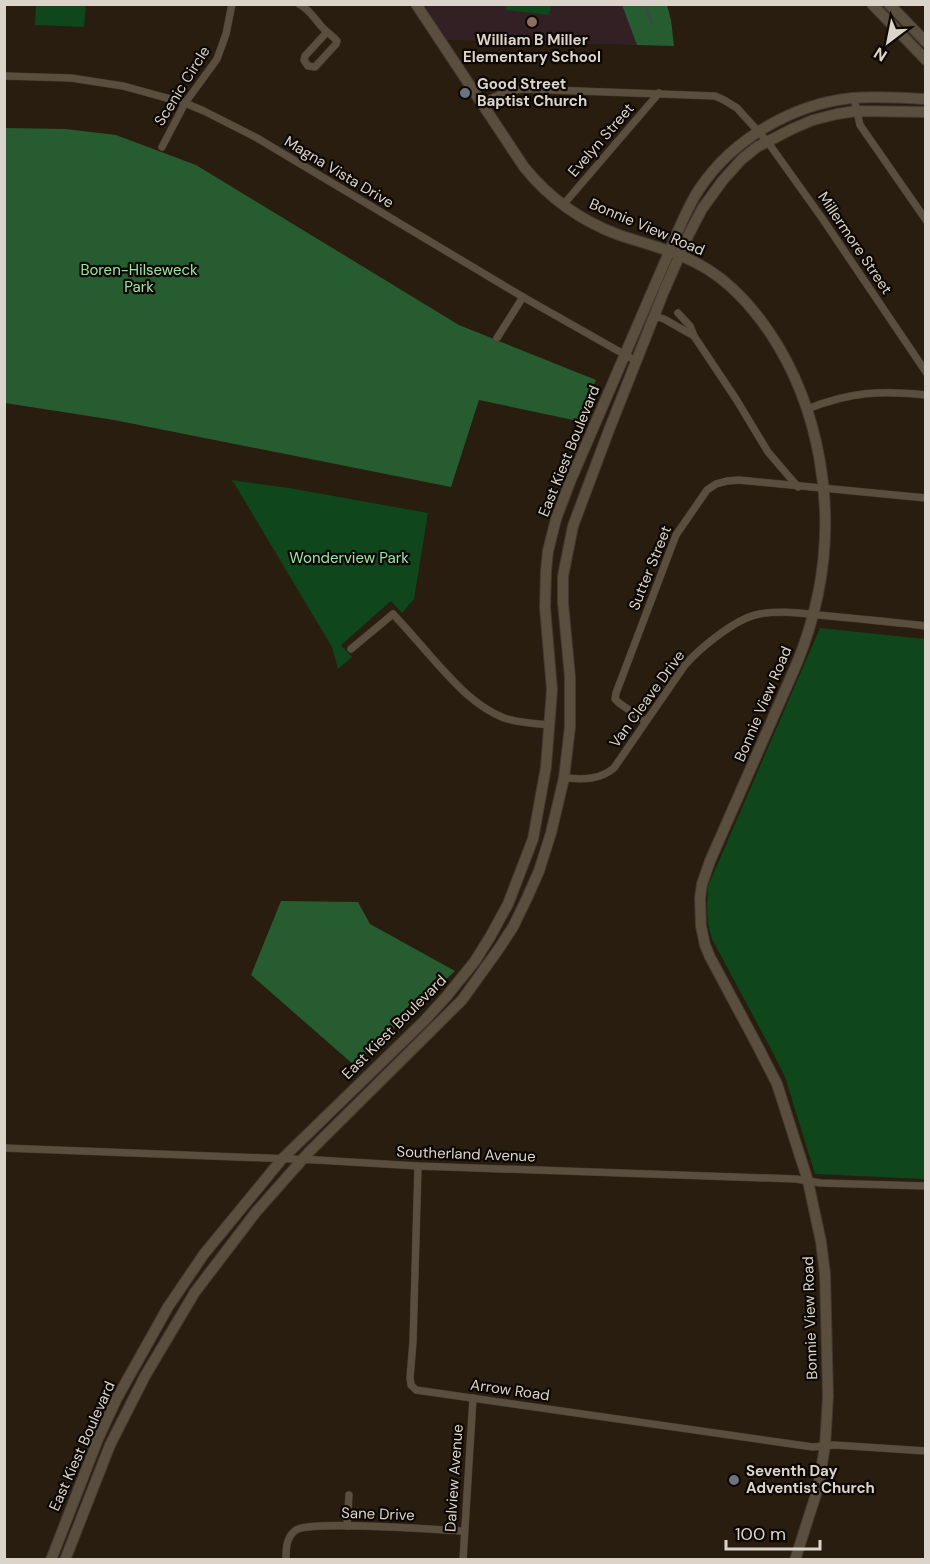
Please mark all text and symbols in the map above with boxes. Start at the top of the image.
north arrow [858,12,918,72]
marker: William B Miller Elementary School [525,15,539,29]
place label: William B Miller Elementary School [463,30,601,67]
street label: Scenic Circle [149,42,215,130]
text: N [870,42,891,66]
place label: Good Street Baptist Church [477,74,587,111]
marker: Good Street Baptist Church [458,86,472,100]
street label: Evelyn Street [563,99,639,181]
street label: Magna Vista Drive [281,131,397,213]
street label: Millermore Street [813,188,897,298]
street label: Bonnie View Road [586,194,708,260]
park label: Boren-Hilseweck Park [80,260,198,297]
street label: East Kiest Boulevard [533,382,605,520]
street label: Sutter Street [624,523,676,613]
park label: Wonderview Park [289,548,409,568]
street label: Bonnie View Road [730,643,796,765]
street label: Van Cleave Drive [605,646,689,752]
street label: East Kiest Boulevard [337,970,451,1084]
street label: Southerland Avenue [396,1142,536,1166]
street label: Bonnie View Road [798,1256,822,1380]
street label: Arrow Road [469,1375,551,1405]
street label: East Kiest Boulevard [44,1378,120,1514]
street label: Dalview Avenue [440,1423,468,1533]
place label: Seventh Day Adventist Church [746,1461,875,1498]
marker: Seventh Day Adventist Church [727,1473,741,1487]
street label: Sane Drive [341,1503,415,1525]
scale bar [726,1513,820,1551]
text: 100 m [735,1522,786,1546]

